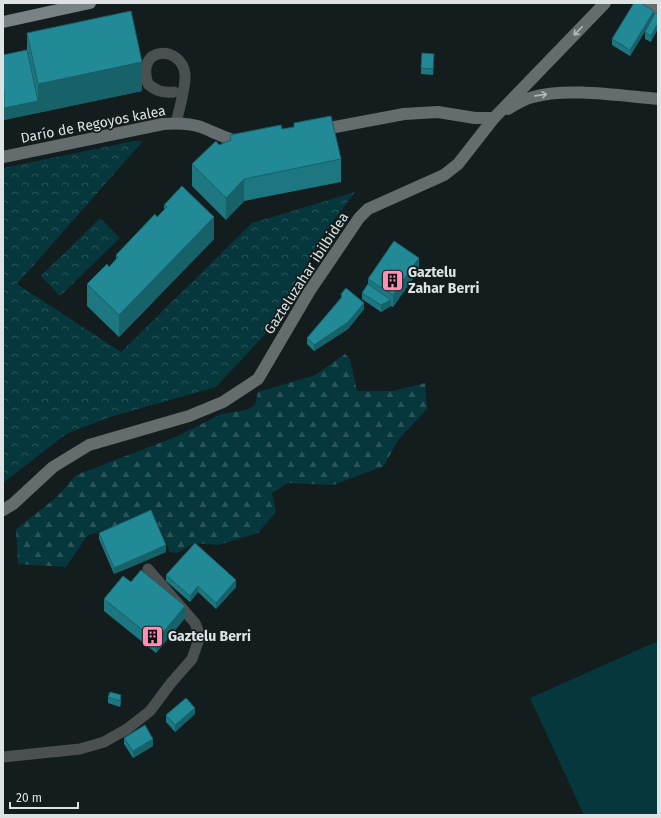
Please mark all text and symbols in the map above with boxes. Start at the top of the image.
one-way arrow [573,26,583,36]
one-way arrow [534,91,547,99]
street label: Darío de Regoyos kalea [19,102,167,147]
street label: Gazteluzahar ibilbidea [261,209,352,337]
place label: Gaztelu Zahar Berri [408,264,479,297]
building icon: Gaztelu Zahar Berri [380,267,406,293]
building icon: Gaztelu Berri [140,623,166,649]
place label: Gaztelu Berri [168,628,251,645]
scale bar [10,784,78,810]
text: 20 m [16,791,42,805]

